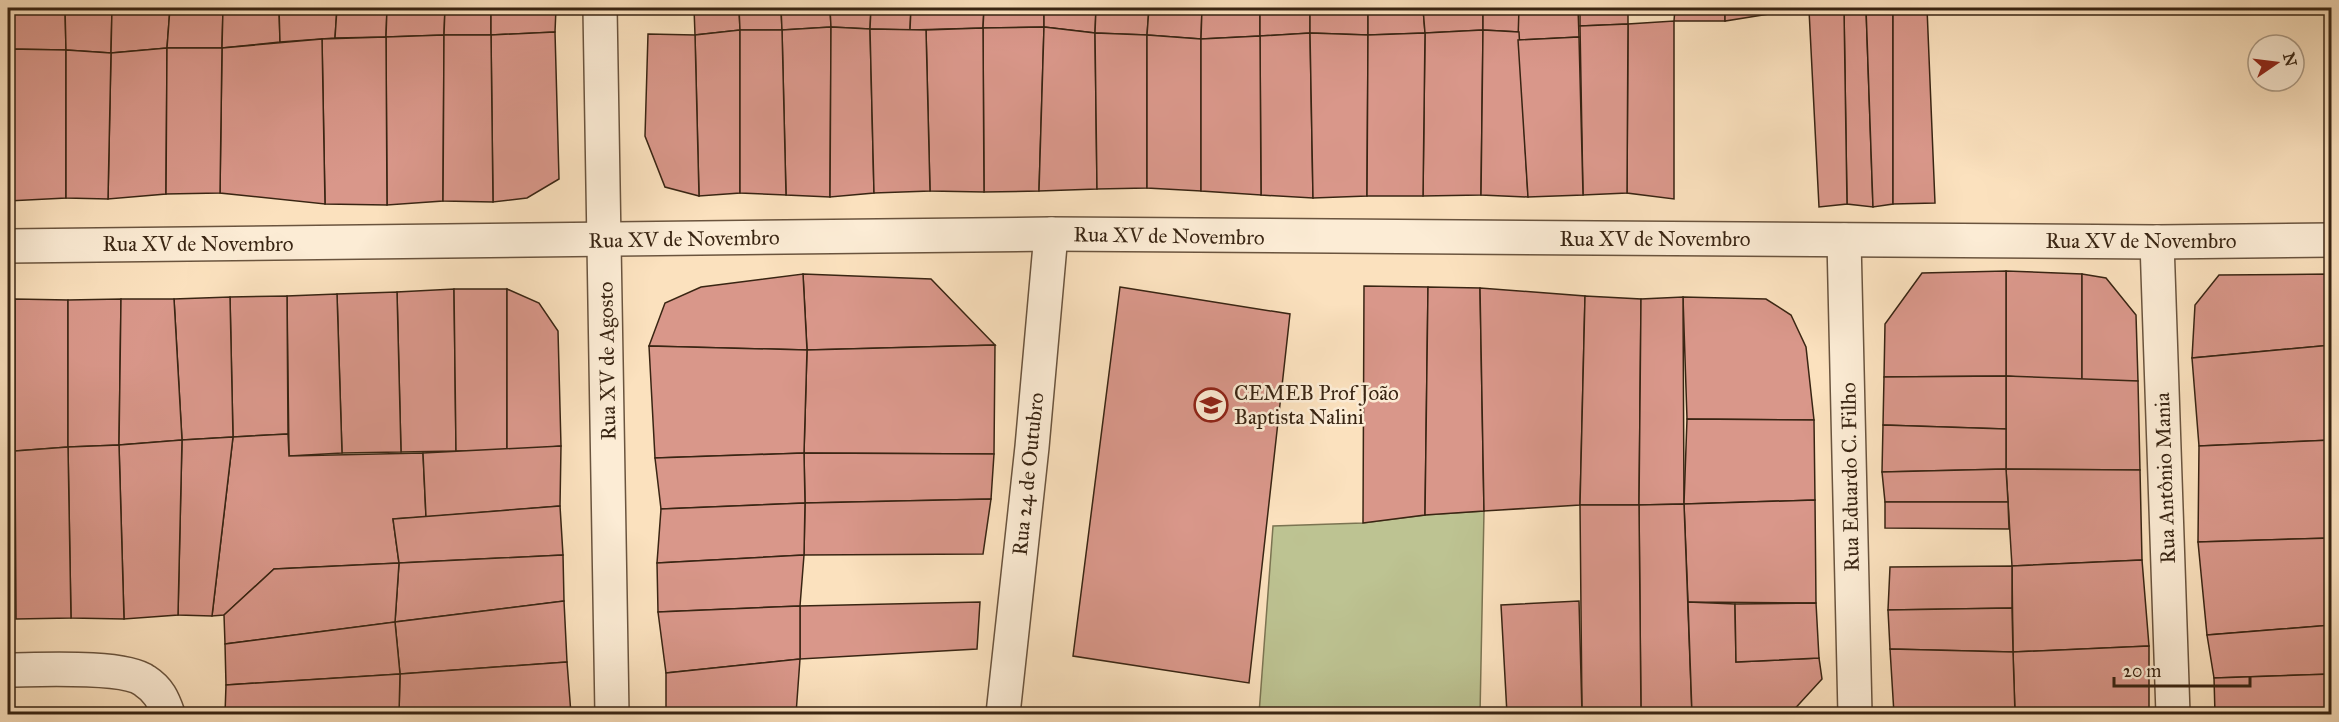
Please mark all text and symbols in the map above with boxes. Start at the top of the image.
north arrow [2246,33,2306,93]
text: N [2279,51,2301,69]
street label: Rua XV de Novembro [1073,221,1265,251]
street label: Rua XV de Novembro [588,224,780,254]
street label: Rua XV de Novembro [1559,226,1751,252]
street label: Rua XV de Novembro [2045,228,2237,254]
street label: Rua XV de Novembro [102,231,294,257]
street label: Rua XV de Agosto [593,281,621,441]
place label: CEMEB Prof João Baptista Nalini [1234,380,1399,430]
street label: Rua Eduardo C. Filho [1835,382,1865,572]
school or university icon: CEMEB Prof João Baptista Nalini [1193,387,1229,423]
street label: Rua 24 de Outubro [1006,391,1050,557]
street label: Rua Antônio Mania [2149,392,2181,564]
scale bar [2114,650,2250,688]
text: 20 m [2123,660,2161,682]

